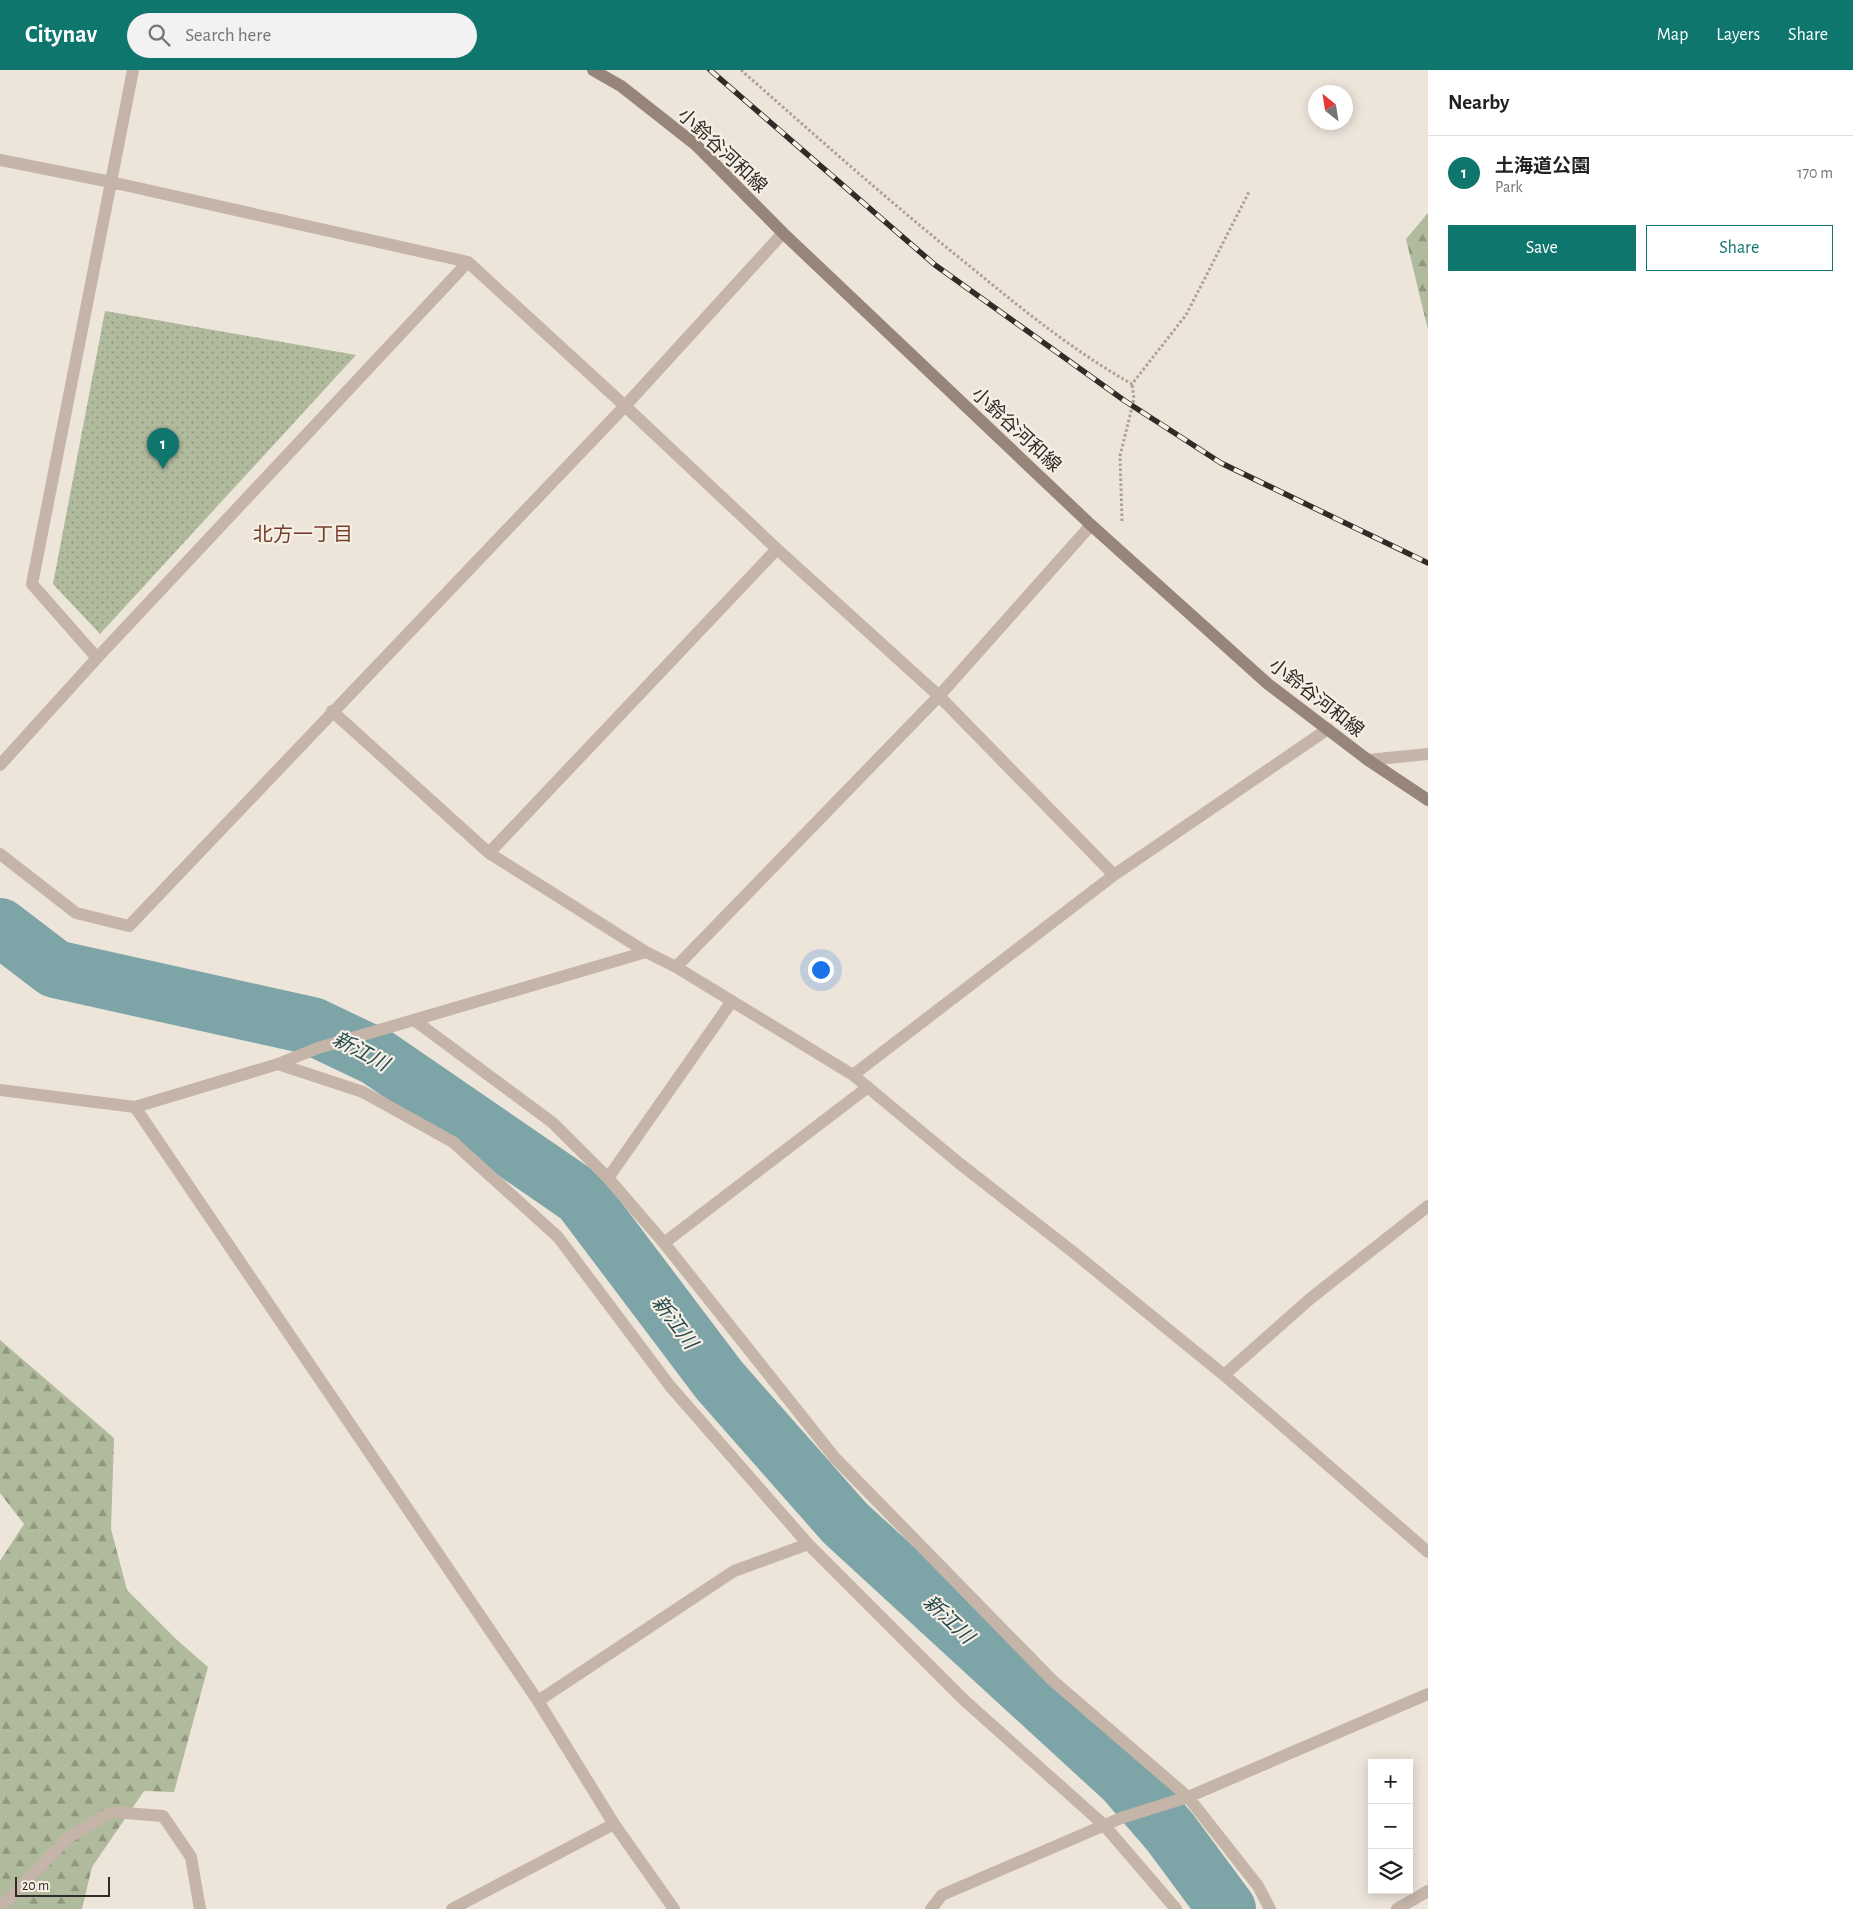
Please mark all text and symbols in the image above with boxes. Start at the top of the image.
search box [127,13,477,58]
icon: search [145,21,173,49]
text: Citynav [25,23,97,47]
text: Search here [185,26,271,45]
text: Map [1657,26,1688,44]
text: Layers [1716,26,1760,44]
text: Share [1788,26,1828,44]
north arrow [1308,85,1353,130]
text: Nearby [1448,92,1509,113]
street label: 小鈴谷河和線 [674,105,771,197]
text: 土海道公園 [1495,157,1590,176]
text: 1 [1461,165,1467,181]
text: 170 m [1797,165,1833,181]
text: Park [1495,179,1523,195]
button: Save [1448,225,1636,271]
button: Share [1646,225,1833,271]
street label: 小鈴谷河和線 [968,384,1065,476]
pin: 1 [147,428,179,469]
district label: 北方一丁目 [253,524,353,545]
street label: 小鈴谷河和線 [1265,655,1367,741]
your location [808,957,834,983]
water label: 新江川 [329,1028,394,1076]
water label: 新江川 [648,1292,702,1354]
water label: 新江川 [920,1591,979,1649]
map controls [1368,1759,1413,1894]
button: + [1368,1759,1413,1804]
button: − [1368,1804,1413,1849]
button: layers [1368,1849,1413,1894]
scale bar [15,1874,110,1897]
text: 20 m [22,1879,49,1893]

